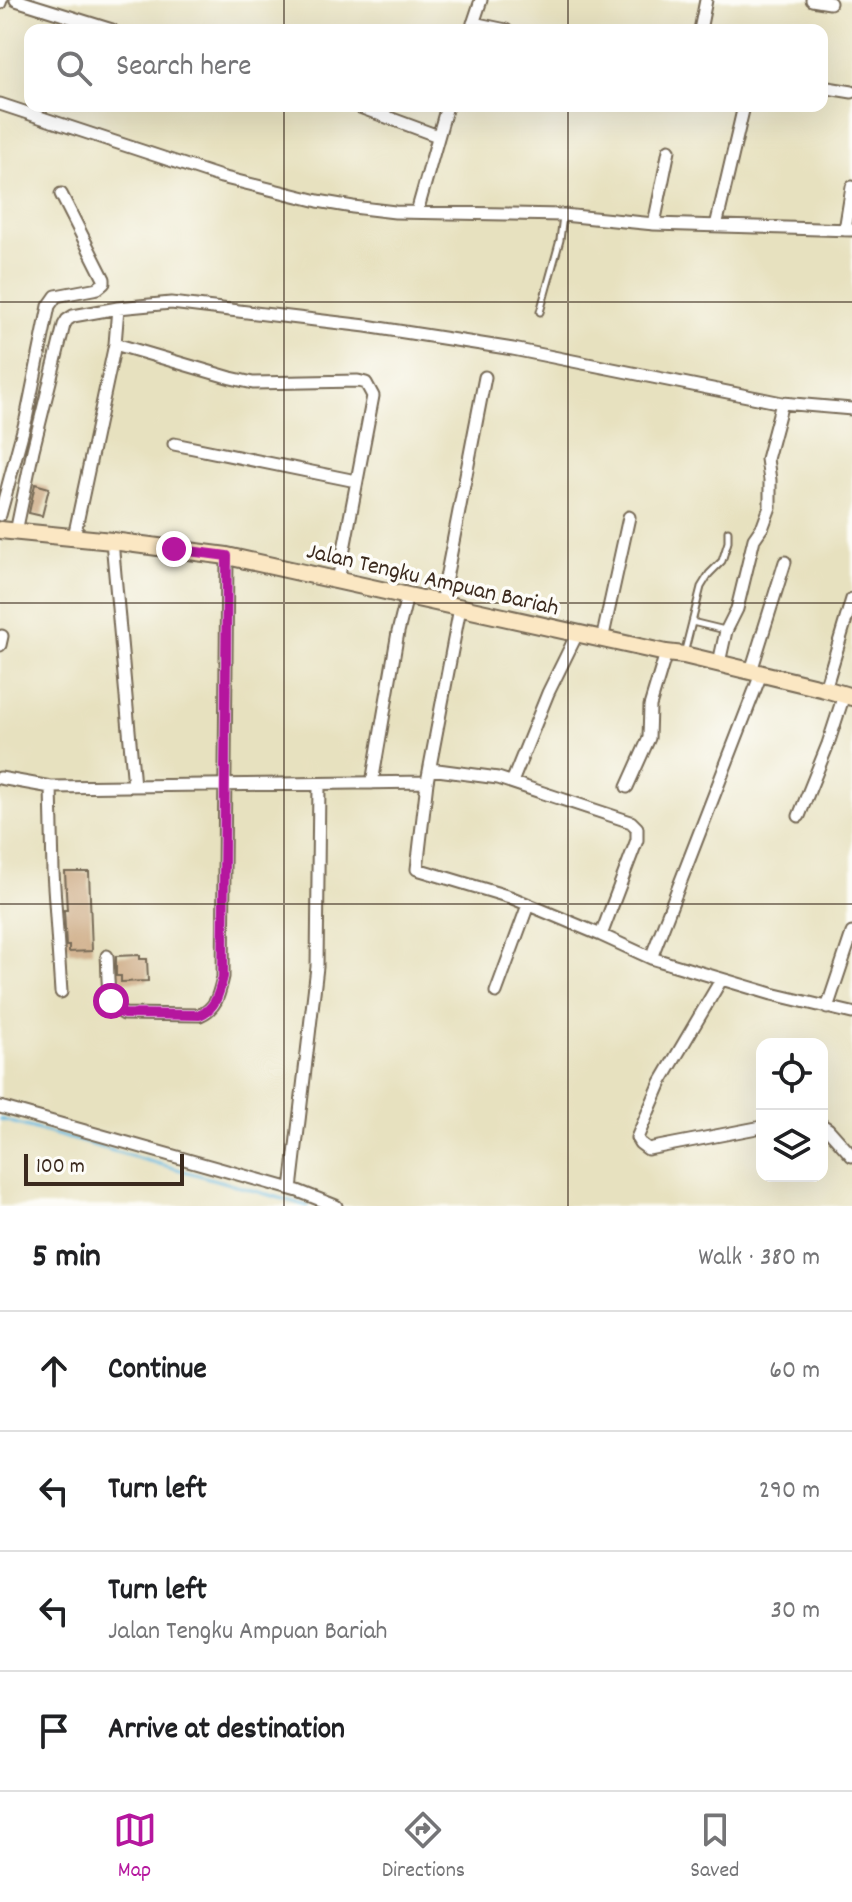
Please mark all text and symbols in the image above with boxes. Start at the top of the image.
search box [24,24,828,112]
icon: search [52,46,96,90]
text: Search here [116,47,252,90]
route end [156,531,192,567]
street label: Jalan Tengku Ampuan Bariah [303,535,562,627]
route start [93,983,129,1019]
map controls [756,1038,828,1182]
button: locate [756,1038,828,1110]
button: layers [756,1110,828,1182]
scale bar [24,1150,184,1186]
text: 100 m [36,1152,85,1183]
text: 5 min [32,1234,101,1283]
text: Walk · 380 m [698,1240,820,1277]
icon: ahead [32,1349,76,1393]
text: Continue [108,1350,207,1393]
text: 60 m [769,1353,820,1390]
icon: left [32,1469,76,1513]
text: Turn left [108,1470,207,1513]
text: 290 m [759,1473,820,1510]
text: Turn left [108,1571,207,1614]
icon: left [32,1589,76,1633]
text: 30 m [770,1593,820,1630]
text: Jalan Tengku Ampuan Bariah [108,1614,388,1651]
icon: arrive [32,1709,76,1753]
text: Arrive at destination [108,1710,345,1753]
tab: Map [113,1808,157,1887]
tab: Directions [382,1808,465,1887]
tab: Saved [690,1808,739,1887]

